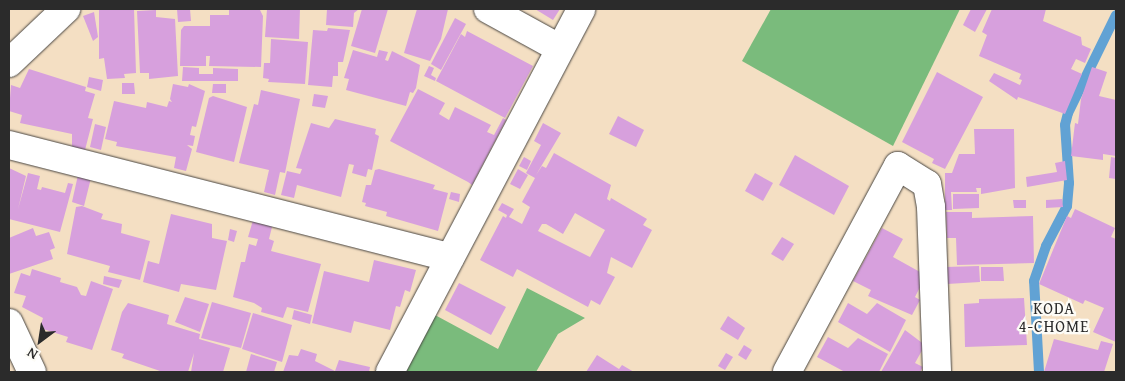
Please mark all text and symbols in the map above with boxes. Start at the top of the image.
district label: KODA 4-CHOME [1018,298,1090,336]
north arrow [15,316,65,366]
text: N [23,343,41,365]

